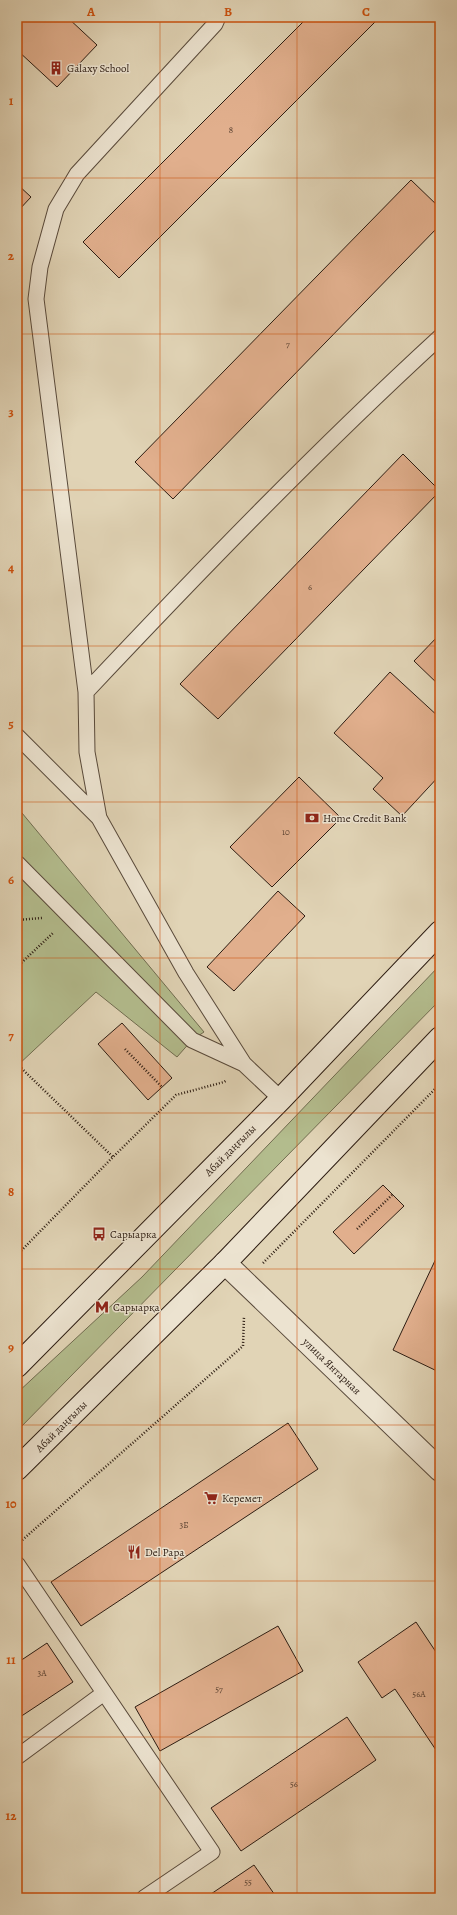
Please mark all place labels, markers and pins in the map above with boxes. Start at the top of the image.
building icon: Galaxy School [48,60,64,76]
place label: Galaxy School [67,61,130,76]
bank icon: Home Credit Bank [304,810,320,826]
place label: Home Credit Bank [323,811,407,826]
bus stop icon: Сарыарка [91,1226,107,1242]
place label: Сарыарка [110,1227,157,1242]
metro station icon: Сарыарқа [94,1299,110,1315]
place label: Сарыарқа [113,1300,160,1315]
supermarket icon: Керемет [203,1490,219,1506]
place label: Керемет [222,1491,262,1506]
restaurant icon: Del Papa [126,1544,142,1560]
place label: Del Papa [145,1545,185,1560]

